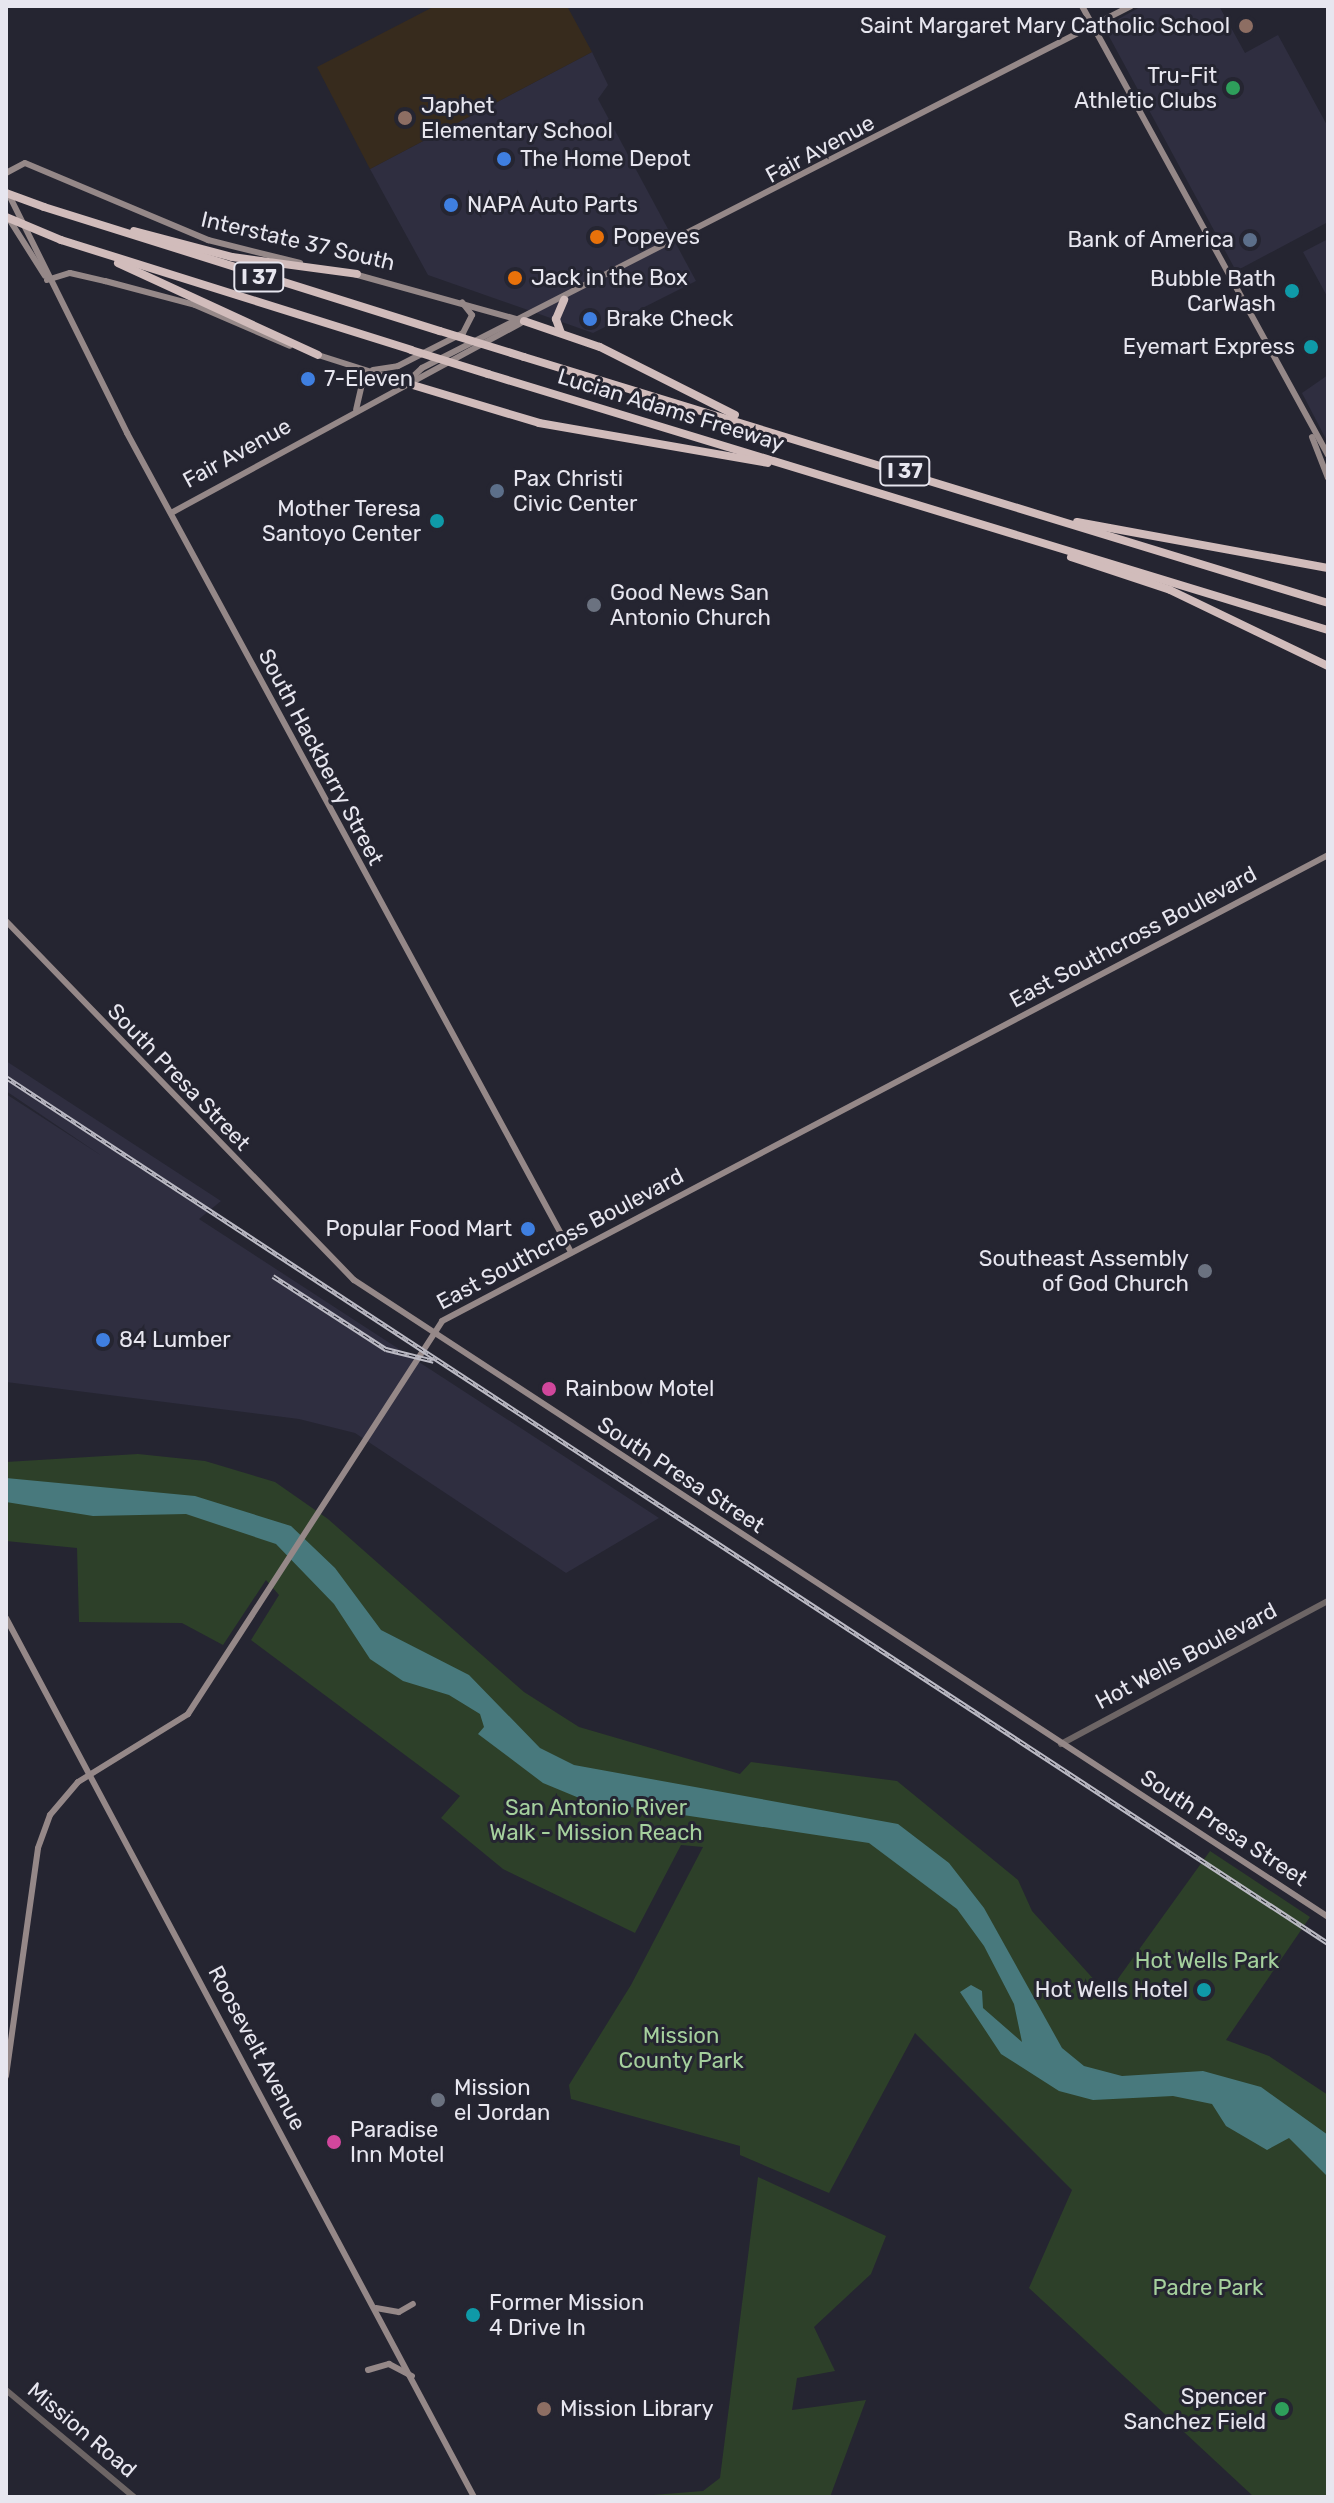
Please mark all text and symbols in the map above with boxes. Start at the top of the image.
place label: Saint Margaret Mary Catholic School [859,13,1230,39]
marker: Saint Margaret Mary Catholic School [1237,17,1255,35]
place label: Tru-Fit Athletic Clubs [1074,62,1217,114]
marker: Tru-Fit Athletic Clubs [1224,79,1242,97]
place label: Japhet Elementary School [421,92,614,144]
marker: Japhet Elementary School [396,109,414,127]
street label: Fair Avenue [761,109,879,189]
place label: The Home Depot [520,146,691,172]
marker: The Home Depot [495,150,513,168]
place label: NAPA Auto Parts [467,192,639,218]
marker: NAPA Auto Parts [442,196,460,214]
street label: Interstate 37 South [199,206,397,276]
place label: Popeyes [613,224,700,250]
place label: Bank of America [1066,227,1234,253]
marker: Popeyes [588,228,606,246]
marker: Bank of America [1241,231,1259,249]
road number: I 37 [233,261,285,293]
place label: Jack in the Box [531,265,689,291]
place label: Bubble Bath CarWash [1150,265,1276,316]
marker: Jack in the Box [506,269,524,287]
marker: Bubble Bath CarWash [1283,282,1301,300]
place label: Brake Check [606,306,733,332]
marker: Brake Check [581,310,599,328]
place label: Eyemart Express [1123,334,1295,360]
marker: Eyemart Express [1302,338,1320,356]
street label: Lucian Adams Freeway [554,363,788,457]
place label: 7-Eleven [324,366,413,392]
marker: 7-Eleven [299,370,317,388]
street label: Fair Avenue [178,412,296,494]
road number: I 37 [879,455,931,487]
place label: Pax Christi Civic Center [513,465,637,516]
marker: Pax Christi Civic Center [488,482,506,500]
place label: Mother Teresa Santoyo Center [262,495,421,546]
marker: Mother Teresa Santoyo Center [428,512,446,530]
place label: Good News San Antonio Church [610,579,771,630]
marker: Good News San Antonio Church [585,596,603,614]
street label: South Hackberry Street [253,644,389,870]
street label: East Southcross Boulevard [1005,861,1261,1013]
street label: South Presa Street [102,998,256,1156]
street label: East Southcross Boulevard [432,1163,688,1315]
place label: Popular Food Mart [325,1216,512,1242]
marker: Popular Food Mart [519,1220,537,1238]
place label: Southeast Assembly of God Church [978,1245,1189,1296]
marker: Southeast Assembly of God Church [1196,1262,1214,1280]
place label: 84 Lumber [119,1327,231,1353]
marker: 84 Lumber [94,1331,112,1349]
place label: Rainbow Motel [565,1376,715,1402]
marker: Rainbow Motel [540,1380,558,1398]
street label: South Presa Street [593,1411,769,1539]
street label: Hot Wells Boulevard [1091,1597,1281,1715]
street label: South Presa Street [1136,1764,1312,1892]
park label: San Antonio River Walk - Mission Reach [489,1794,703,1846]
park label: Hot Wells Park [1135,1948,1279,1974]
street label: Roosevelt Avenue [202,1961,312,2135]
place label: Hot Wells Hotel [1034,1977,1188,2003]
marker: Hot Wells Hotel [1195,1981,1213,1999]
park label: Mission County Park [618,2022,744,2074]
place label: Mission el Jordan [454,2074,550,2126]
marker: Mission el Jordan [429,2091,447,2109]
place label: Paradise Inn Motel [350,2116,444,2168]
marker: Paradise Inn Motel [325,2133,343,2151]
park label: Padre Park [1153,2275,1263,2301]
place label: Former Mission 4 Drive In [489,2289,645,2340]
marker: Former Mission 4 Drive In [464,2306,482,2324]
street label: Mission Road [22,2377,142,2483]
place label: Spencer Sanchez Field [1123,2383,1266,2434]
place label: Mission Library [560,2396,714,2422]
marker: Mission Library [535,2400,553,2418]
marker: Spencer Sanchez Field [1273,2400,1291,2418]

